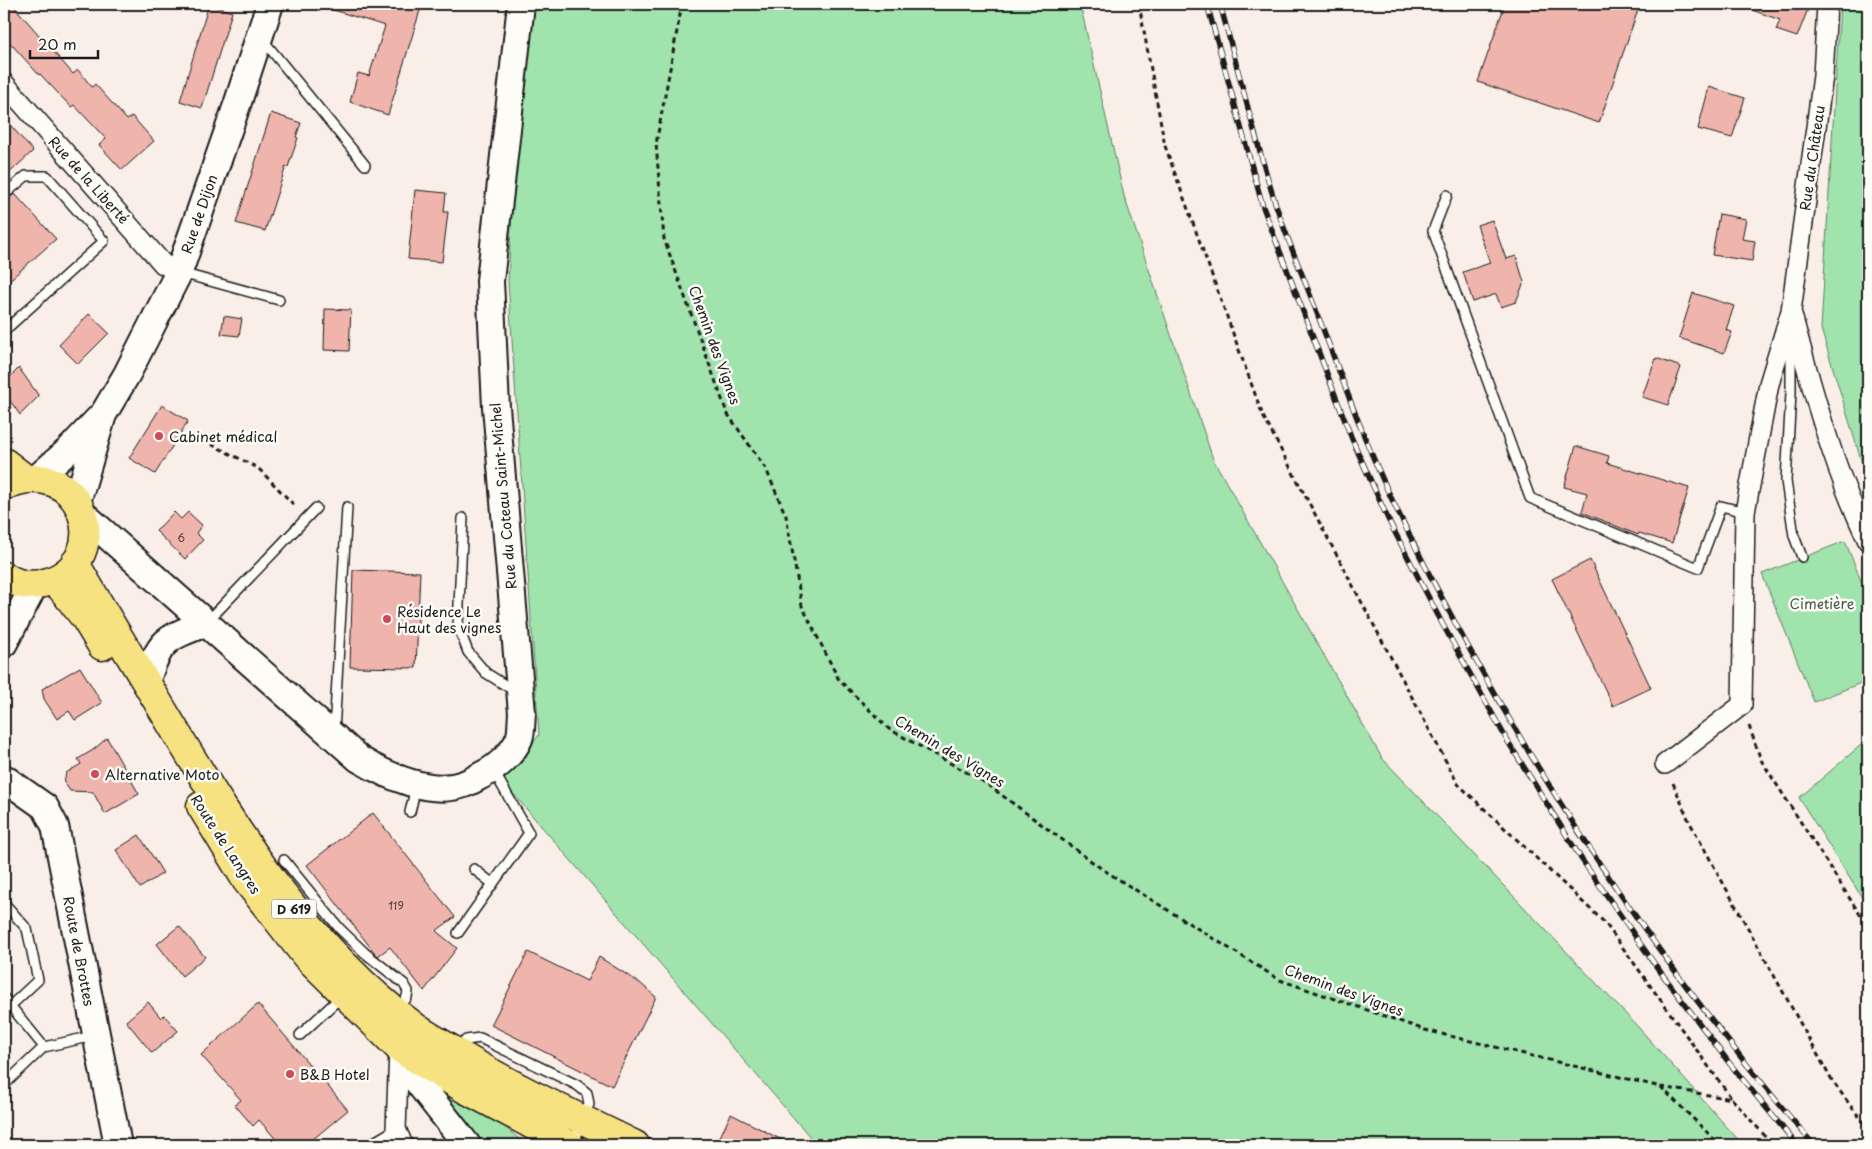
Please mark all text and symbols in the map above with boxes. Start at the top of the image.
scale bar [30,28,98,60]
text: 20 m [38,32,77,55]
street label: Rue du Château [1794,104,1830,212]
street label: Rue de la Liberté [44,132,134,228]
street label: Rue de Dijon [176,172,222,256]
street label: Chemin des Vignes [684,283,746,407]
street label: Rue du Coteau Saint-Michel [484,402,522,590]
place label: Cabinet médical [169,426,277,447]
marker: Cabinet médical [153,430,165,442]
house number: 6 [177,529,185,546]
park label: Cimetière [1790,593,1855,614]
place label: Résidence Le Haut des vignes [397,601,501,638]
marker: Résidence Le Haut des vignes [381,613,393,625]
street label: Chemin des Vignes [891,710,1009,792]
place label: Alternative Moto [105,764,219,785]
marker: Alternative Moto [89,768,101,780]
street label: Route de Langres [186,790,266,898]
street label: Route de Brottes [58,894,100,1008]
house number: 119 [388,897,404,914]
road number: D 619 [272,900,316,919]
street label: Chemin des Vignes [1282,959,1406,1021]
place label: B&B Hotel [300,1064,370,1085]
marker: B&B Hotel [284,1068,296,1080]

